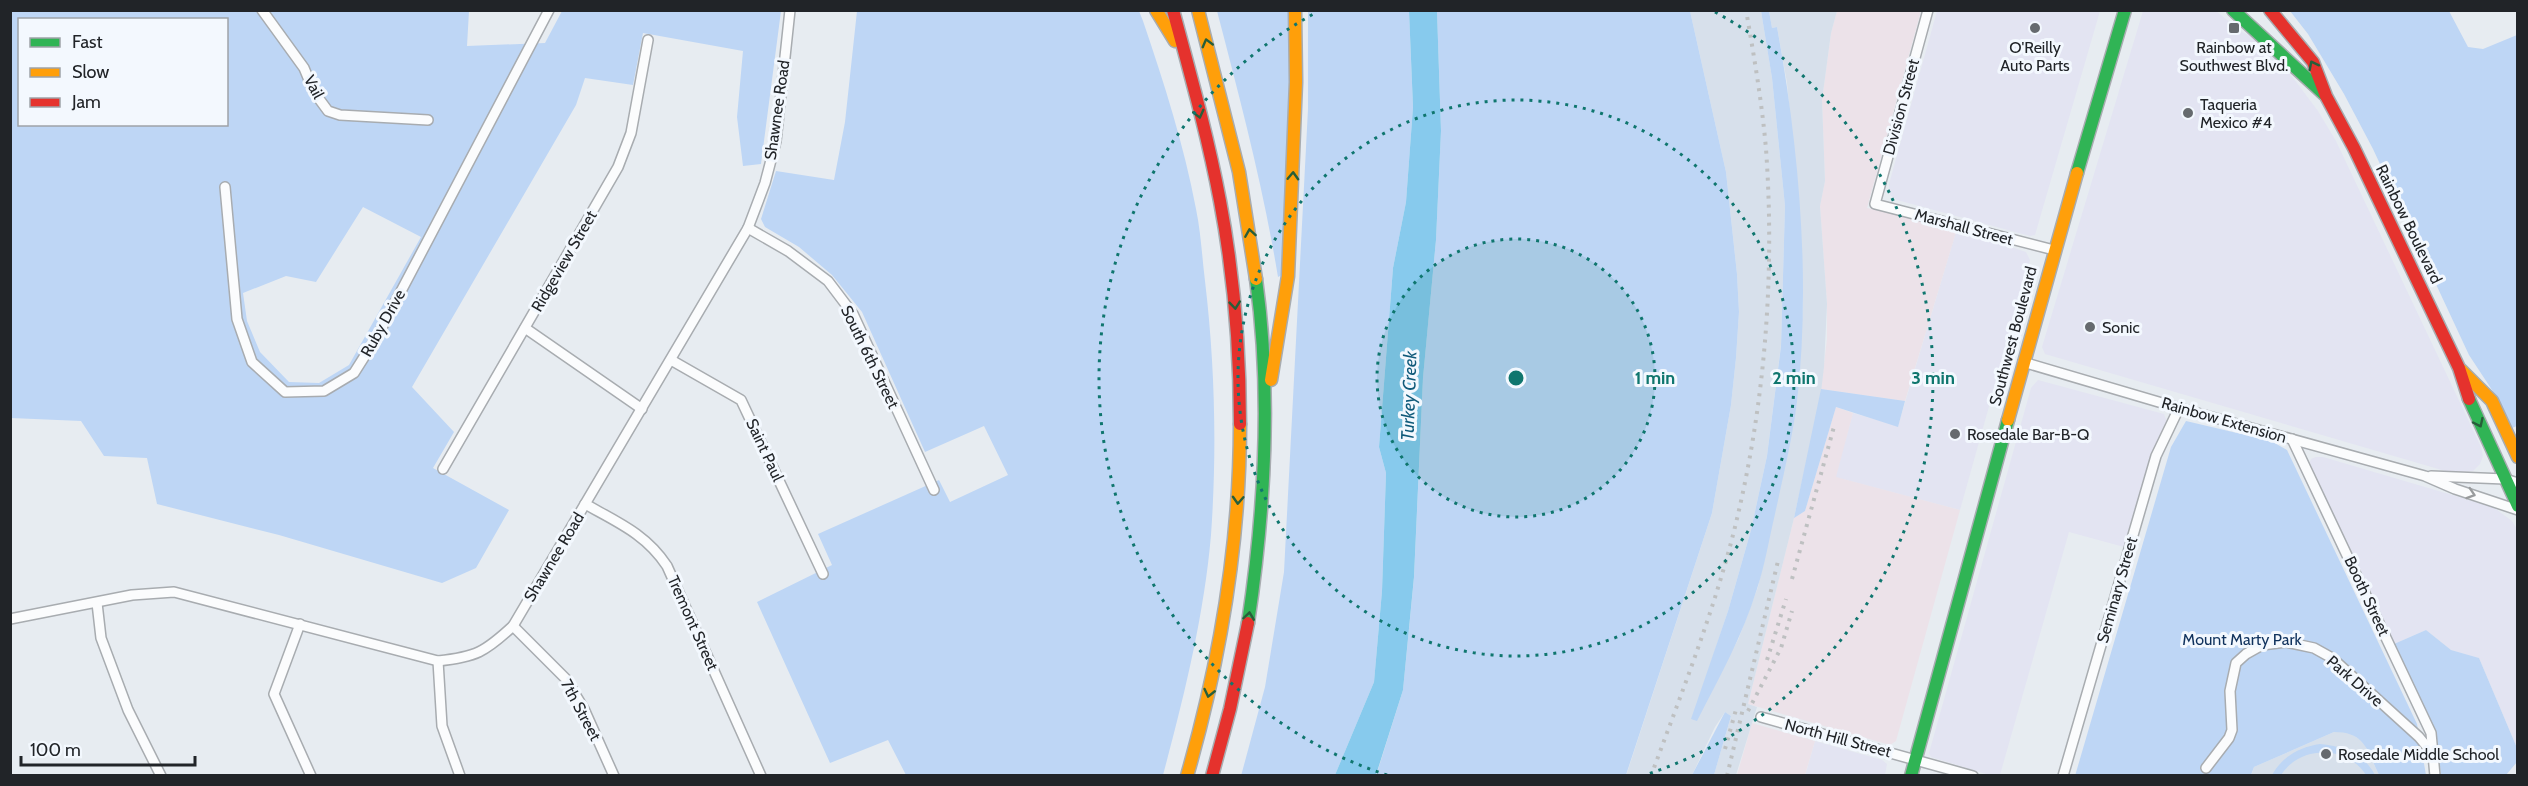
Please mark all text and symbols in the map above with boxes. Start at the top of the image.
legend [18,18,228,126]
marker: O'Reilly Auto Parts [2028,21,2042,35]
marker: Rainbow at Southwest Blvd. [2227,21,2241,35]
text: Fast [72,31,103,53]
one-way arrow [1201,38,1214,48]
place label: O'Reilly Auto Parts [2000,38,2070,75]
place label: Rainbow at Southwest Blvd. [2180,38,2288,75]
street label: Division Street [1879,56,1923,157]
street label: Shawnee Road [761,59,793,161]
text: Slow [72,61,109,83]
one-way arrow [2309,61,2320,71]
street label: Vail [300,72,328,102]
text: Jam [71,91,101,113]
place label: Taqueria Mexico #4 [2200,95,2272,132]
marker: Taqueria Mexico #4 [2181,106,2195,120]
one-way arrow [1192,108,1205,118]
street label: Rainbow Boulevard [2372,161,2446,287]
one-way arrow [1286,171,1299,180]
street label: Marshall Street [1913,205,2016,249]
street label: Ridgeview Street [527,207,601,315]
one-way arrow [1244,229,1257,239]
street label: Southwest Boulevard [1985,264,2041,408]
street label: Ruby Drive [357,286,409,360]
one-way arrow [1228,301,1241,310]
street label: South 6th Street [837,302,903,412]
place label: Sonic [2102,318,2140,337]
marker: Sonic [2083,320,2097,334]
water label: Turkey Creek [1396,350,1422,441]
text: 1 min [1635,367,1675,389]
text: 2 min [1772,367,1816,389]
text: 3 min [1911,367,1955,389]
centre of rings [1506,368,1526,388]
street label: Rainbow Extension [2159,393,2289,447]
street label: Saint Paul [742,416,788,485]
one-way arrow [2471,417,2483,428]
place label: Rosedale Bar-B-Q [1967,425,2089,444]
marker: Rosedale Bar-B-Q [1948,427,1962,441]
one-way arrow [2465,487,2476,500]
one-way arrow [1232,495,1245,504]
street label: Shawnee Road [520,509,588,605]
street label: Seminary Street [2093,534,2141,645]
street label: Booth Street [2340,553,2394,639]
street label: Tremont Street [664,573,723,674]
one-way arrow [1243,612,1255,621]
park label: Mount Marty Park [2182,630,2302,649]
street label: Park Drive [2323,651,2387,711]
street label: 7th Street [557,676,605,744]
one-way arrow [1204,687,1217,697]
street label: North Hill Street [1783,715,1894,761]
scale bar [21,729,195,767]
text: 100 m [30,739,81,761]
place label: Rosedale Middle School [2338,745,2499,764]
marker: Rosedale Middle School [2319,747,2333,761]

